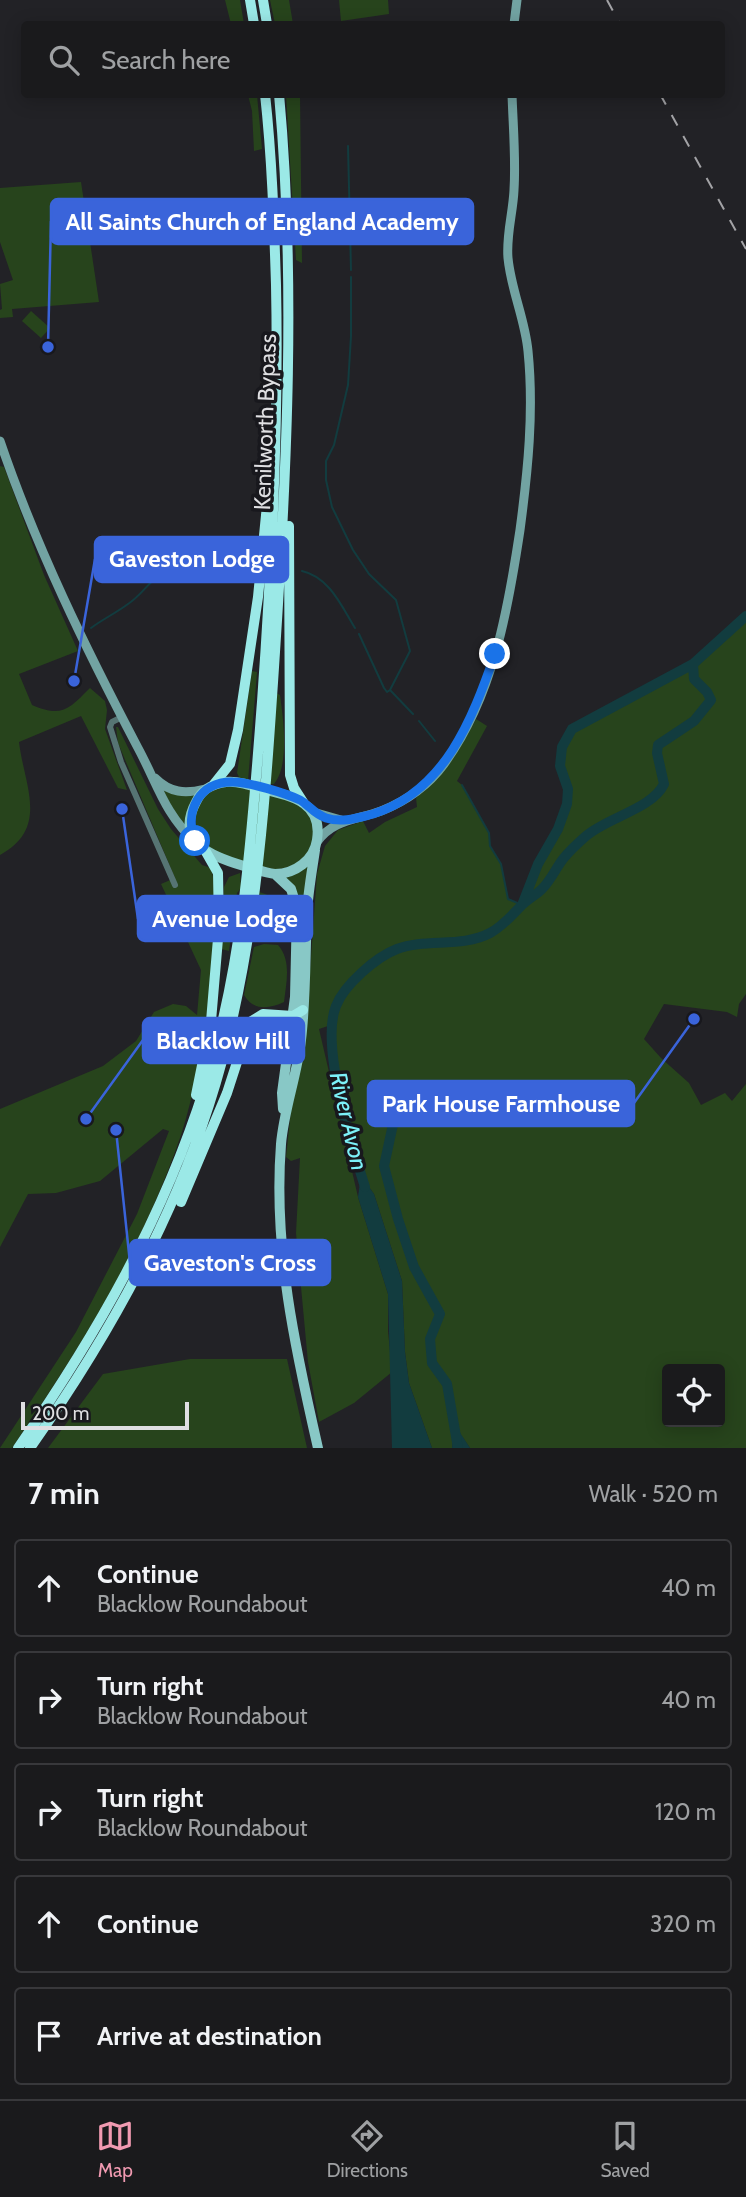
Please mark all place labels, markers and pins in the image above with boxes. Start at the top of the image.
callout: All Saints Church of England Academy [51,199,473,244]
callout: Gaveston Lodge [95,537,288,582]
callout: Avenue Lodge [138,896,312,941]
callout: Blacklow Hill [143,1018,304,1063]
callout: Park House Farmhouse [368,1081,634,1126]
callout: Gaveston's Cross [130,1240,330,1285]

